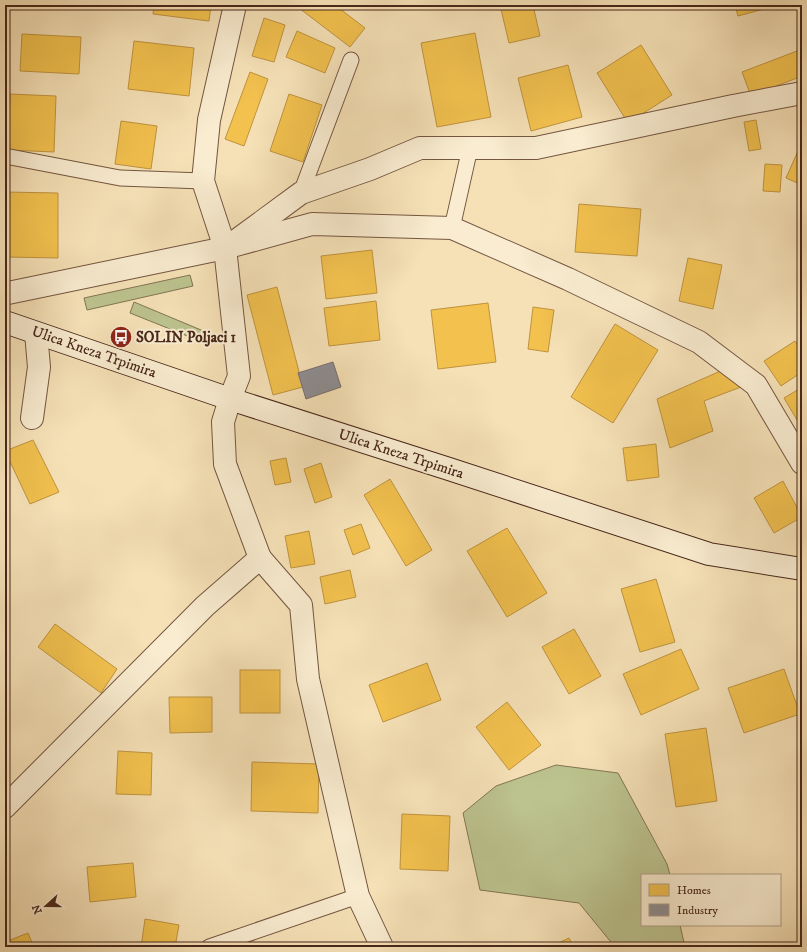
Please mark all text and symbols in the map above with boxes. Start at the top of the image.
street label: Ulica Kneza Trpimira [29,322,159,382]
bus stop icon: SOLIN Poljaci 1 [108,324,134,350]
place label: SOLIN Poljaci 1 [136,328,237,347]
street label: Ulica Kneza Trpimira [336,425,467,483]
legend [641,874,781,926]
text: Homes [677,883,711,898]
north arrow [26,886,66,926]
text: N [29,903,46,916]
text: Industry [677,903,718,918]

